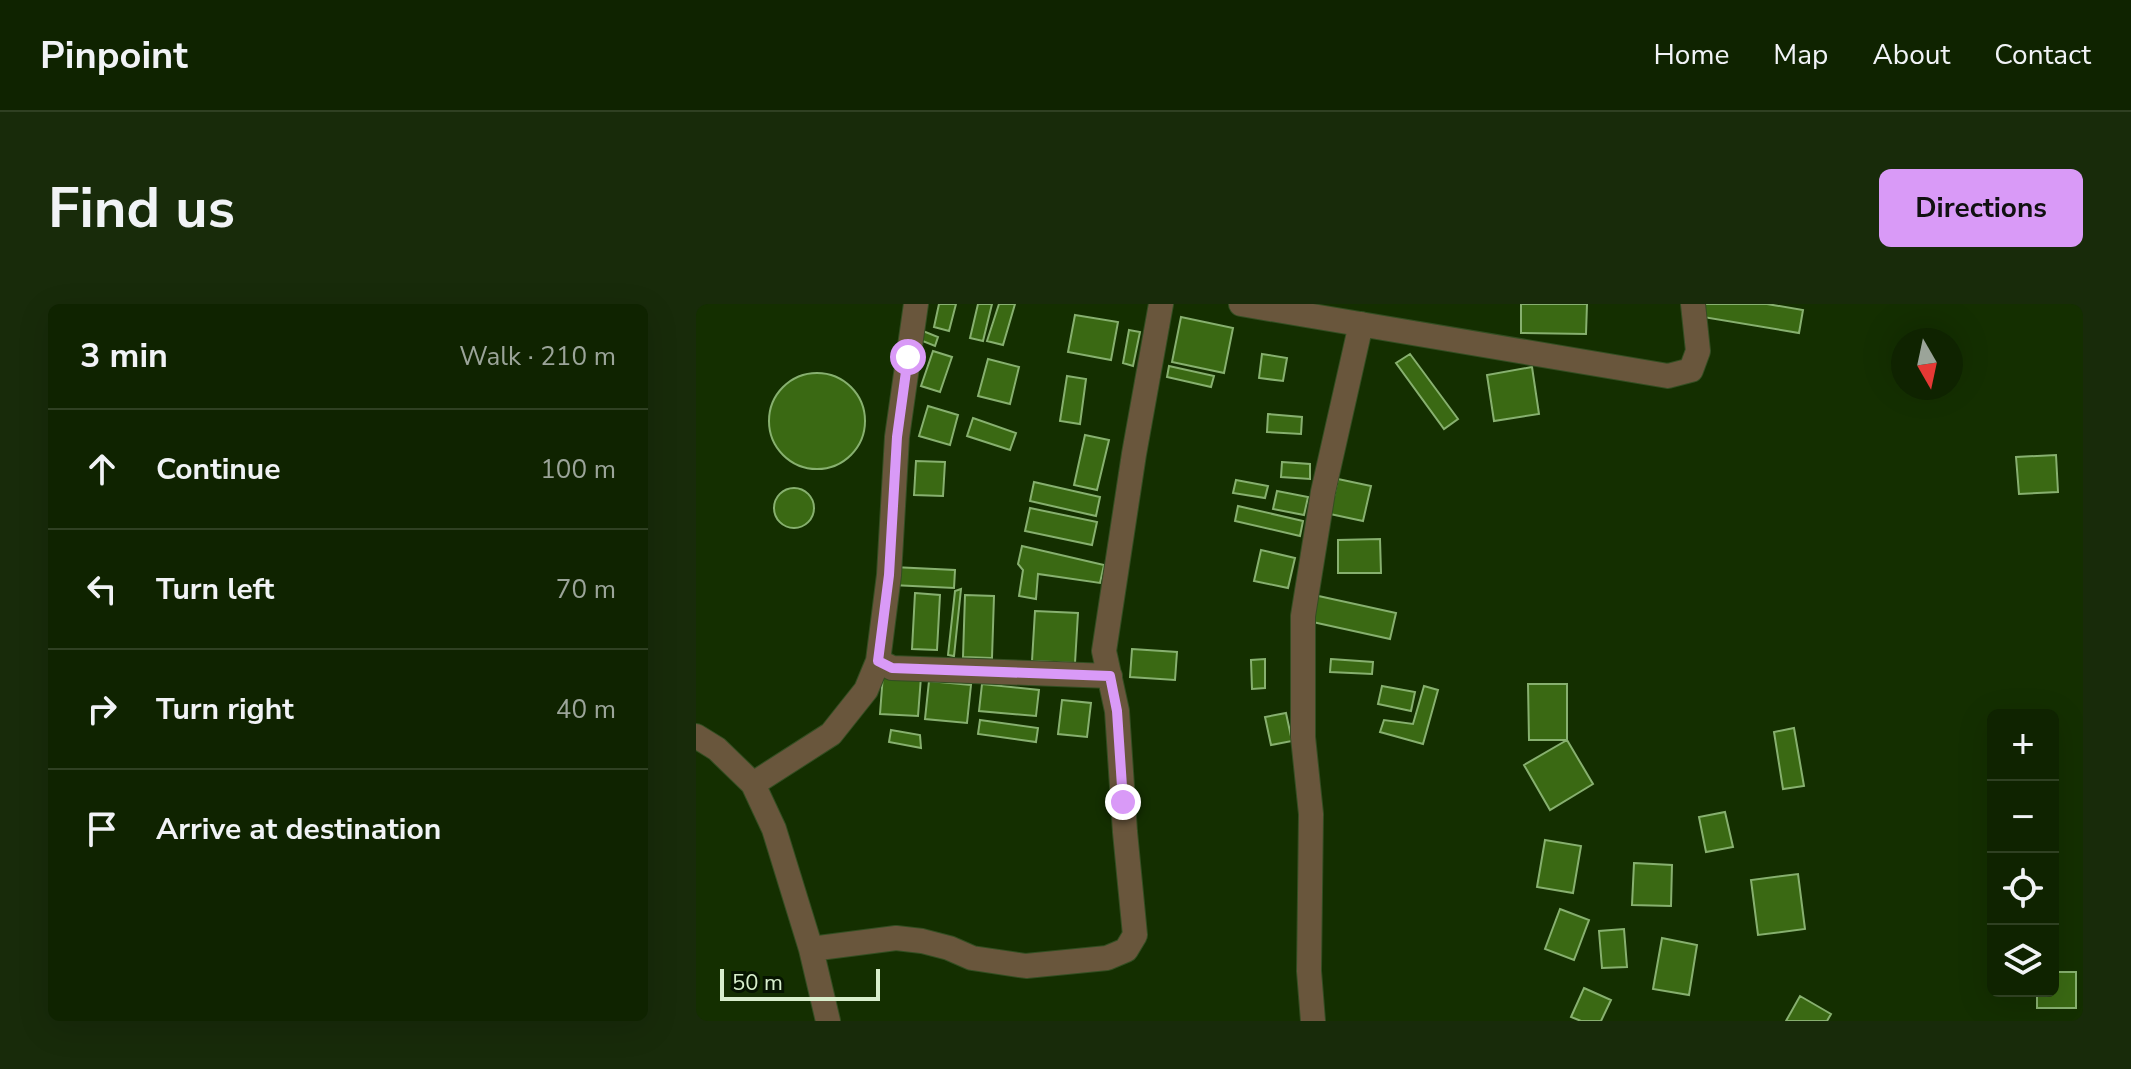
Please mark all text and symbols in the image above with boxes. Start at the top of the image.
text: Pinpoint [40,30,188,81]
text: Home [1654,36,1729,74]
text: Map [1773,36,1828,74]
text: About [1872,36,1950,74]
text: Contact [1994,36,2091,74]
button: Directions [1879,169,2083,247]
text: Find us [48,170,235,247]
north arrow [1891,328,1963,400]
text: 3 min [80,333,168,379]
text: Walk · 210 m [459,339,616,374]
route start [890,339,926,375]
icon: ahead [80,447,124,491]
text: Continue [156,449,281,490]
text: 100 m [540,452,616,487]
icon: left [80,567,124,611]
text: Turn left [156,569,274,610]
text: 70 m [556,572,616,607]
icon: right [80,687,124,731]
text: Turn right [156,689,294,730]
text: 40 m [556,692,616,727]
map controls [1987,709,2059,997]
button: + [1987,709,2059,781]
button: − [1987,781,2059,853]
route end [1105,784,1141,820]
icon: arrive [80,807,124,851]
text: Arrive at destination [156,809,441,850]
button: locate [1987,853,2059,925]
button: layers [1987,925,2059,997]
scale bar [720,965,880,1001]
text: 50 m [732,968,783,998]

